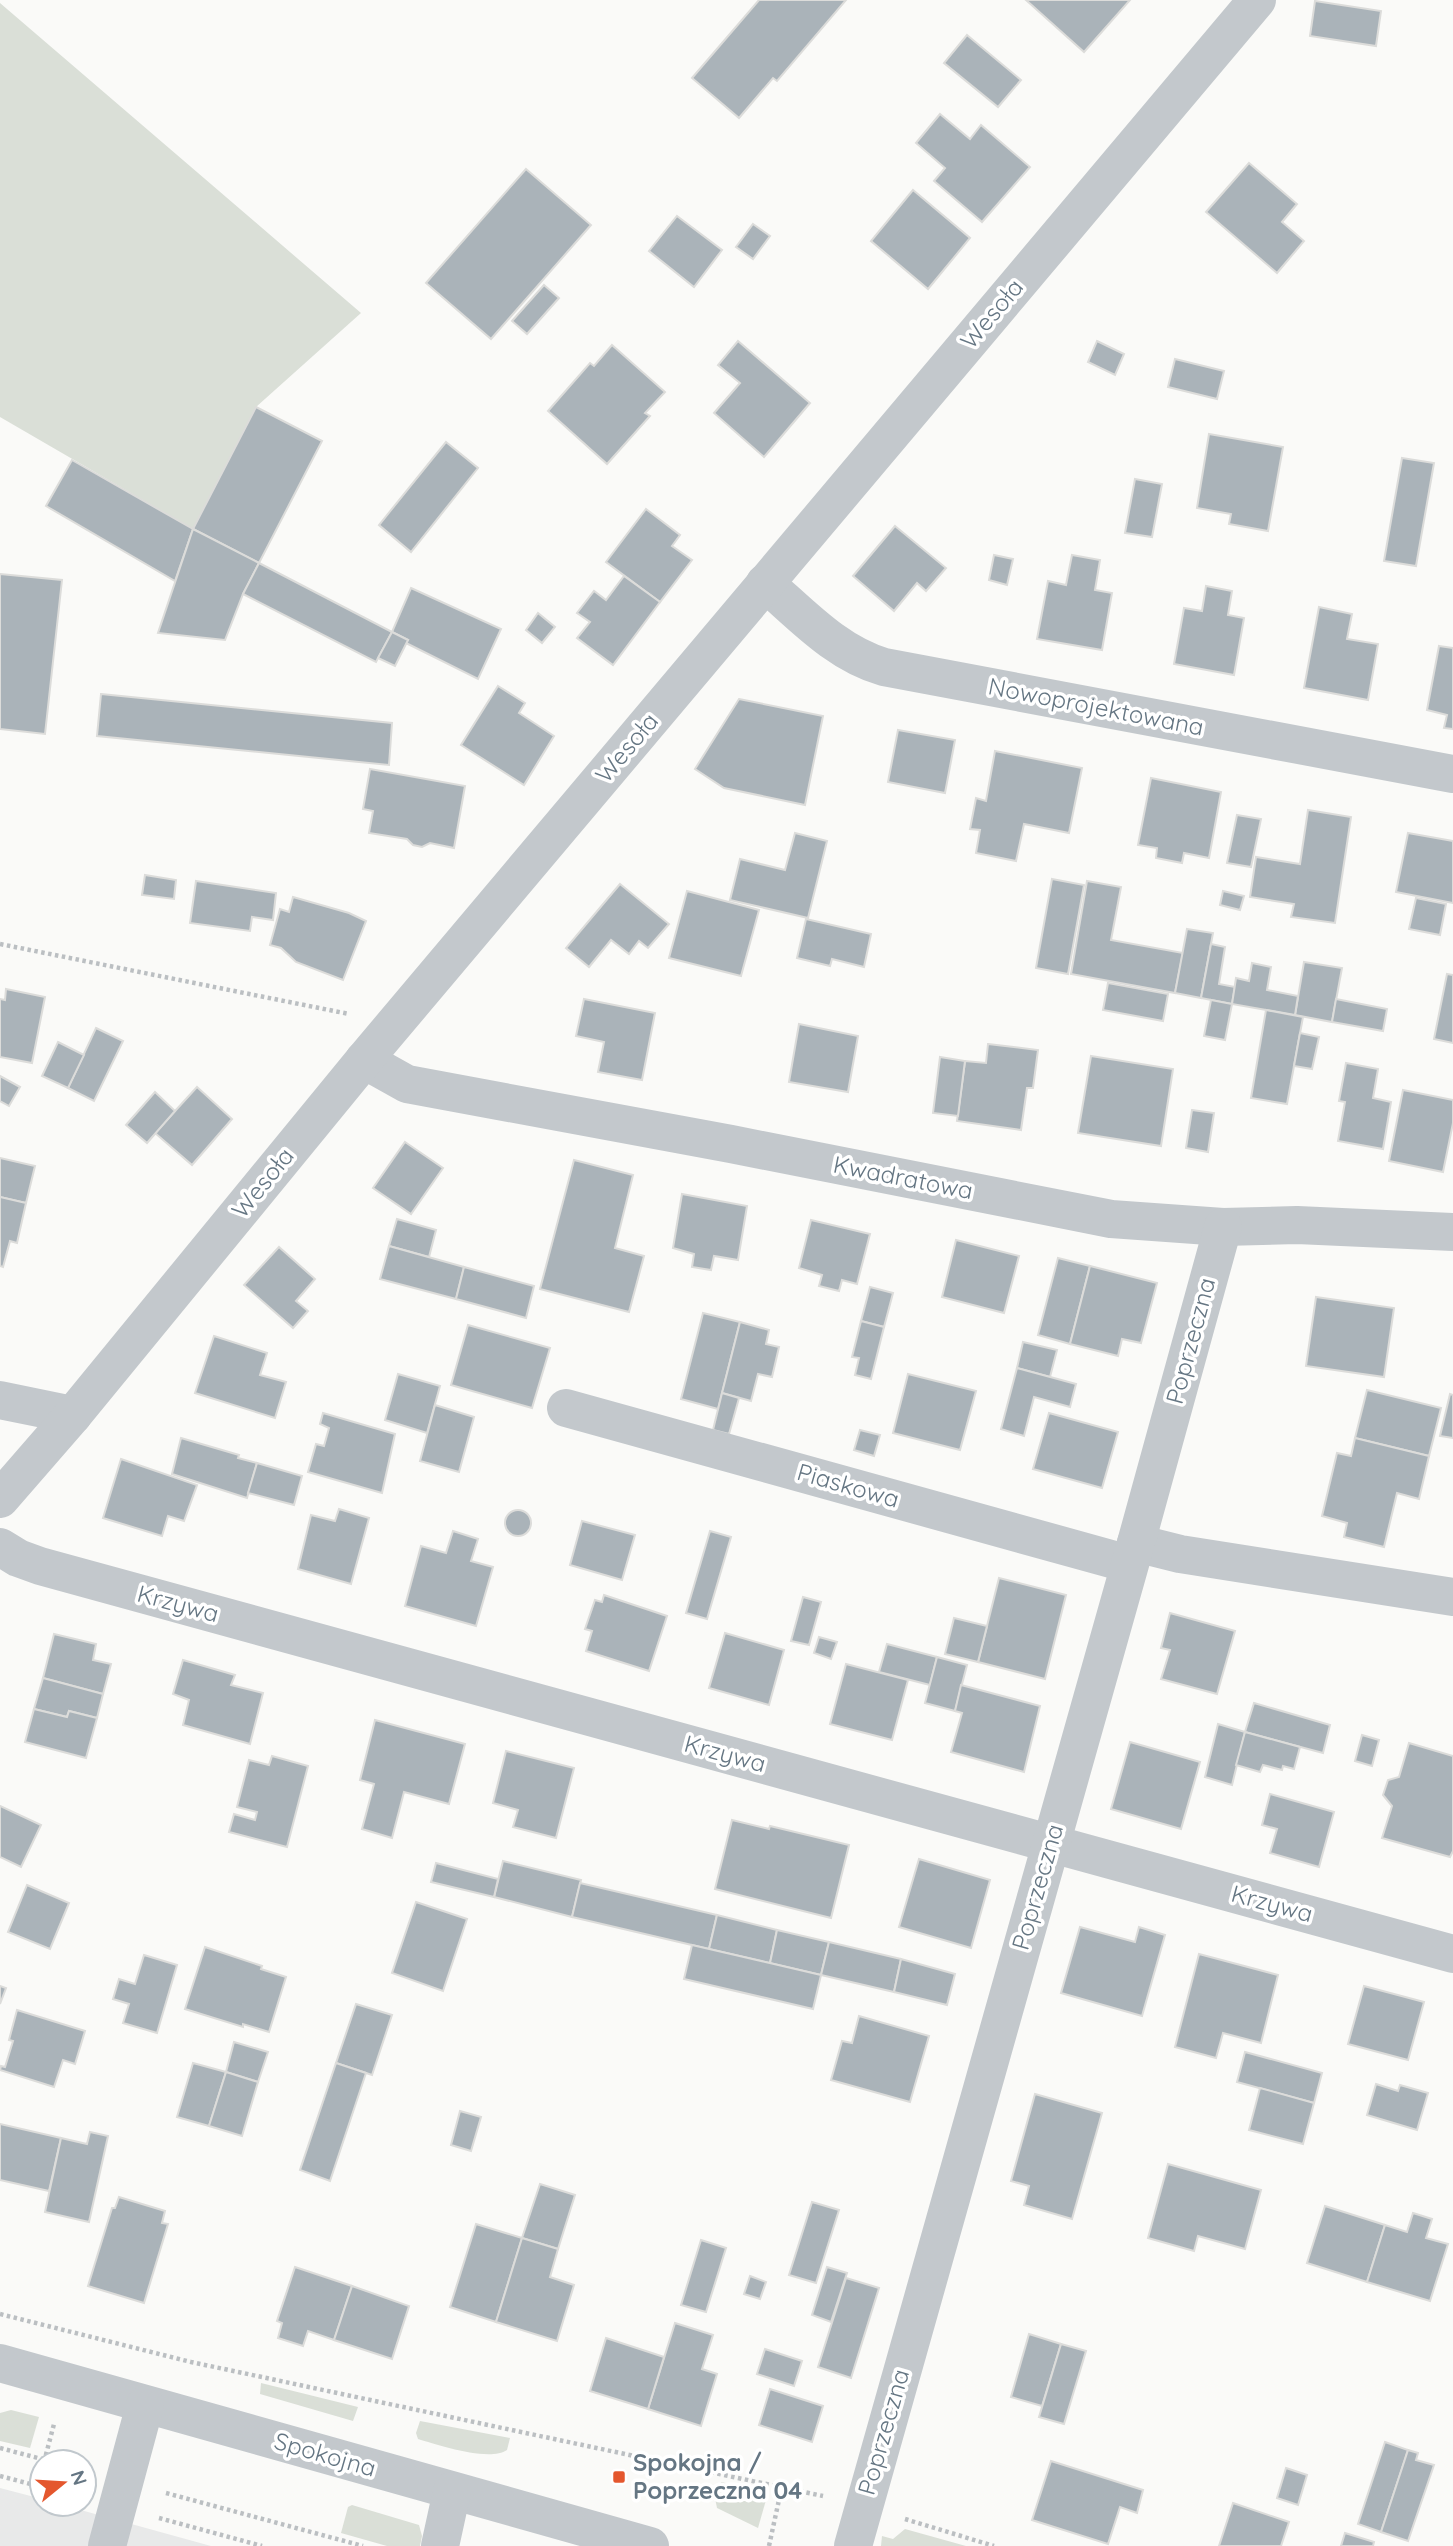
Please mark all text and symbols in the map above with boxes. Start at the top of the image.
street label: Wesoła [953,272,1029,354]
street label: Nowoprojektowana [986,670,1206,742]
street label: Wesoła [588,706,664,788]
street label: Wesoła [225,1141,300,1224]
street label: Kwadratowa [831,1149,976,1205]
street label: Poprzeczna [1159,1274,1221,1407]
street label: Piaskowa [794,1456,903,1514]
street label: Krzywa [134,1578,222,1628]
street label: Krzywa [681,1728,769,1778]
street label: Poprzeczna [1005,1820,1069,1953]
street label: Krzywa [1228,1878,1316,1928]
street label: Poprzeczna [851,2365,915,2498]
street label: Spokojna [271,2425,380,2483]
place label: Spokojna / Poprzeczna 04 [633,2447,802,2505]
north arrow [28,2448,98,2518]
text: N [66,2467,93,2488]
marker: Spokojna / Poprzeczna 04 [611,2469,627,2485]

